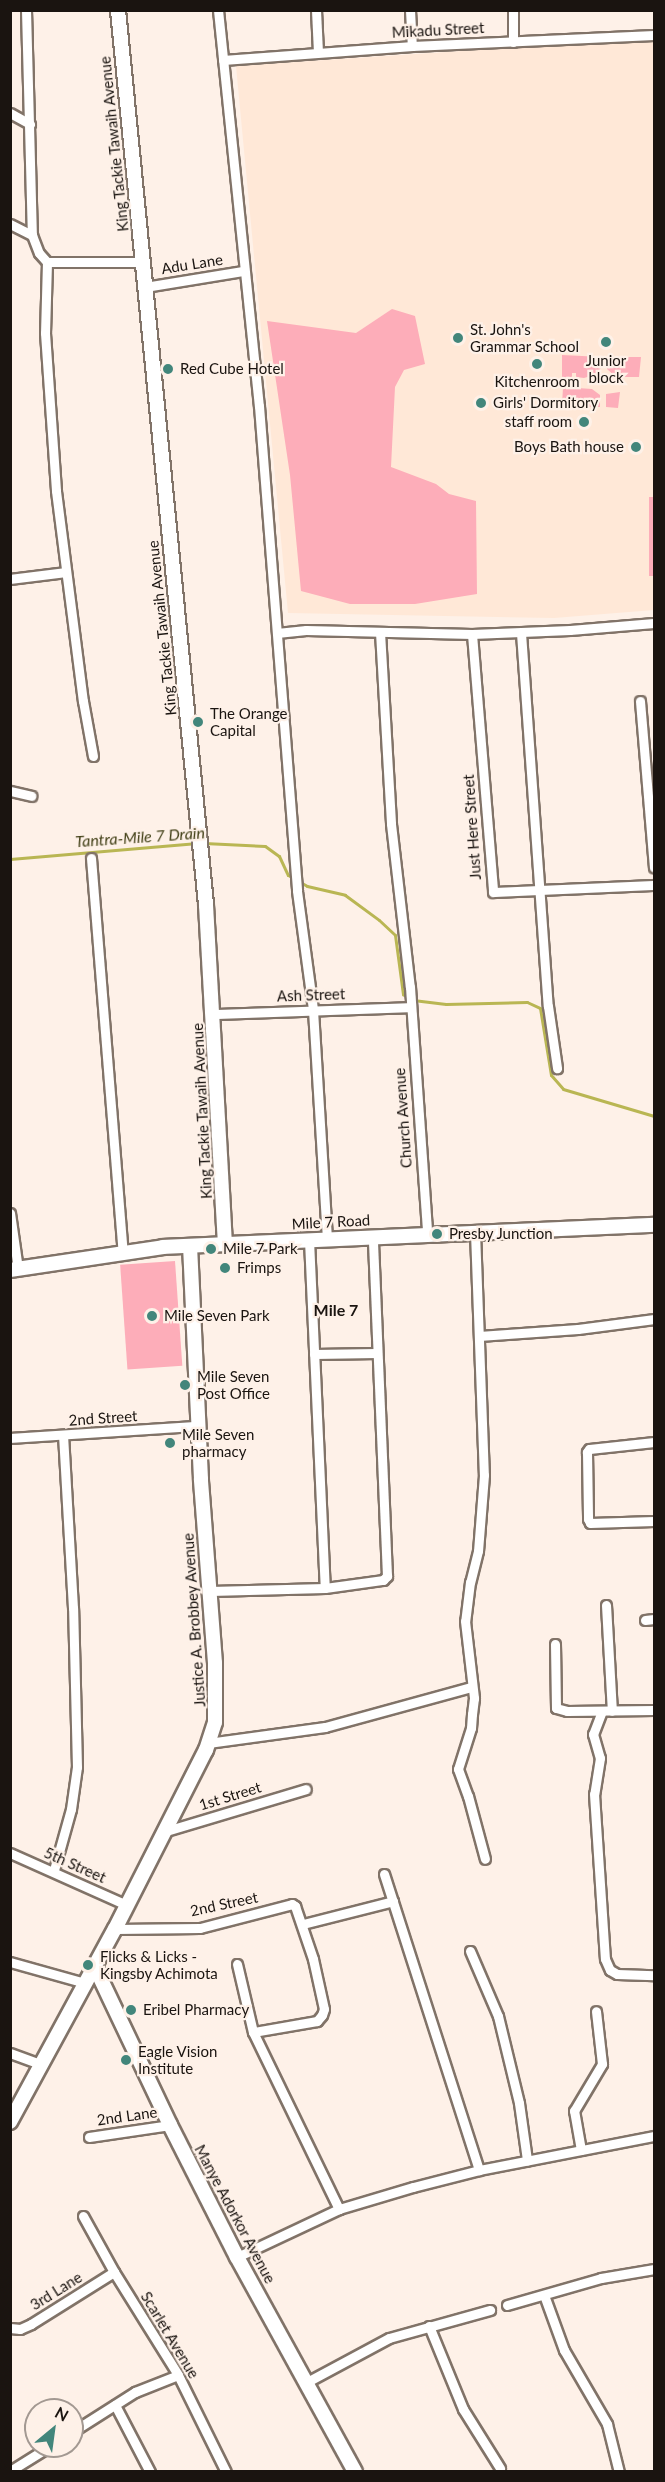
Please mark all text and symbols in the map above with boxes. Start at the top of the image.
street label: Mikadu Street [391,19,485,41]
street label: King Tackie Tawaih Avenue [96,55,132,233]
street label: Adu Lane [160,250,224,278]
place label: St. John's Grammar School [470,320,579,355]
marker: St. John's Grammar School [451,331,465,345]
marker: Junior block [599,335,613,349]
place label: Junior block [586,351,626,386]
marker: Kitchenroom [530,357,544,371]
place label: Red Cube Hotel [180,360,284,378]
marker: Red Cube Hotel [161,362,175,376]
place label: Kitchenroom [494,373,580,391]
place label: Girls' Dormitory [493,394,598,412]
marker: Girls' Dormitory [474,396,488,410]
place label: staff room [504,413,572,431]
marker: staff room [577,415,591,429]
place label: Boys Bath house [514,438,624,456]
marker: Boys Bath house [629,440,643,454]
street label: King Tackie Tawaih Avenue [144,539,180,717]
place label: The Orange Capital [210,704,287,739]
marker: The Orange Capital [191,715,205,729]
street label: Just Here Street [459,774,485,880]
water label: Tantra-Mile 7 Drain [74,823,206,851]
street label: Ash Street [277,985,345,1005]
street label: King Tackie Tawaih Avenue [188,1022,216,1200]
street label: Church Avenue [391,1067,415,1169]
street label: Mile 7 Road [291,1211,371,1233]
place label: Presby Junction [449,1225,553,1243]
marker: Presby Junction [430,1227,444,1241]
place label: Mile 7 Park [223,1240,298,1258]
marker: Mile 7 Park [204,1242,218,1256]
place label: Frimps [237,1259,281,1277]
marker: Frimps [218,1261,232,1275]
district label: Mile 7 [314,1300,358,1320]
place label: Mile Seven Park [164,1307,270,1325]
marker: Mile Seven Park [145,1309,159,1323]
place label: Mile Seven Post Office [197,1367,270,1402]
marker: Mile Seven Post Office [178,1378,192,1392]
street label: 2nd Street [68,1407,138,1429]
place label: Mile Seven pharmacy [182,1425,254,1460]
marker: Mile Seven pharmacy [163,1436,177,1450]
street label: Justice A. Brobbey Avenue [179,1532,209,1708]
street label: 1st Street [197,1778,263,1814]
street label: 5th Street [41,1843,109,1887]
street label: 2nd Street [188,1888,260,1920]
place label: Flicks & Licks - Kingsby Achimota [100,1947,219,1982]
marker: Flicks & Licks - Kingsby Achimota [81,1958,95,1972]
place label: Eribel Pharmacy [143,2001,249,2019]
marker: Eribel Pharmacy [124,2003,138,2017]
place label: Eagle Vision Institute [138,2042,218,2077]
marker: Eagle Vision Institute [119,2053,133,2067]
street label: 2nd Lane [96,2103,158,2129]
street label: Manye Adorkor Avenue [191,2141,279,2287]
street label: 3rd Lane [27,2268,85,2314]
street label: Scarlet Avenue [137,2288,203,2382]
north arrow [24,2398,84,2458]
text: N [52,2402,72,2425]

